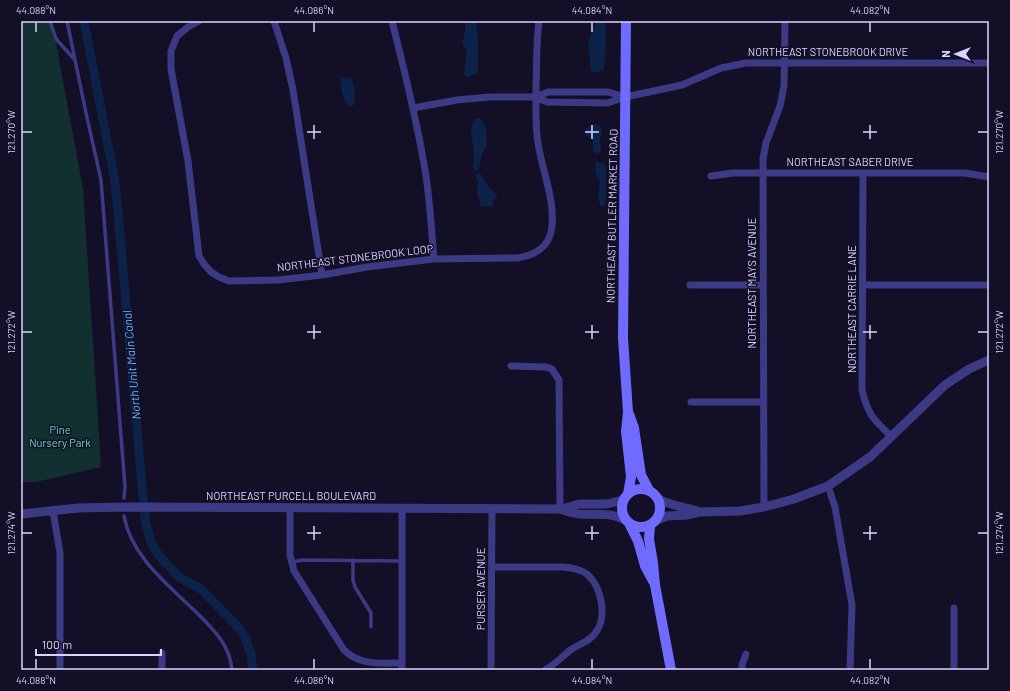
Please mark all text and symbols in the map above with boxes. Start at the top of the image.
text: 44.088°N [16,4,56,16]
text: 44.086°N [294,4,334,16]
text: 44.084°N [572,4,612,16]
text: 44.082°N [850,4,890,16]
north arrow [936,34,976,74]
street label: NORTHEAST STONEBROOK DRIVE [748,45,909,58]
text: N [939,50,952,58]
text: 121.270°W [5,110,17,154]
text: 121.270°W [993,110,1005,154]
street label: NORTHEAST BUTLER MARKET ROAD [603,129,620,303]
street label: NORTHEAST SABER DRIVE [787,155,914,168]
street label: NORTHEAST MAYS AVENUE [745,217,758,348]
street label: NORTHEAST STONEBROOK LOOP [276,241,434,274]
street label: NORTHEAST CARRIE LANE [845,245,858,373]
text: 121.272°W [5,310,17,354]
water label: North Unit Main Canal [119,310,143,420]
text: 121.272°W [993,310,1005,354]
park label: Pine Nursery Park [29,423,91,449]
street label: NORTHEAST PURCELL BOULEVARD [206,489,376,502]
text: 121.274°W [5,511,17,555]
text: 121.274°W [993,511,1005,555]
street label: PURSER AVENUE [474,547,487,630]
scale bar [36,631,161,657]
text: 100 m [42,637,72,651]
text: 44.088°N [16,674,56,686]
text: 44.086°N [294,674,334,686]
text: 44.084°N [572,674,612,686]
text: 44.082°N [850,674,890,686]

